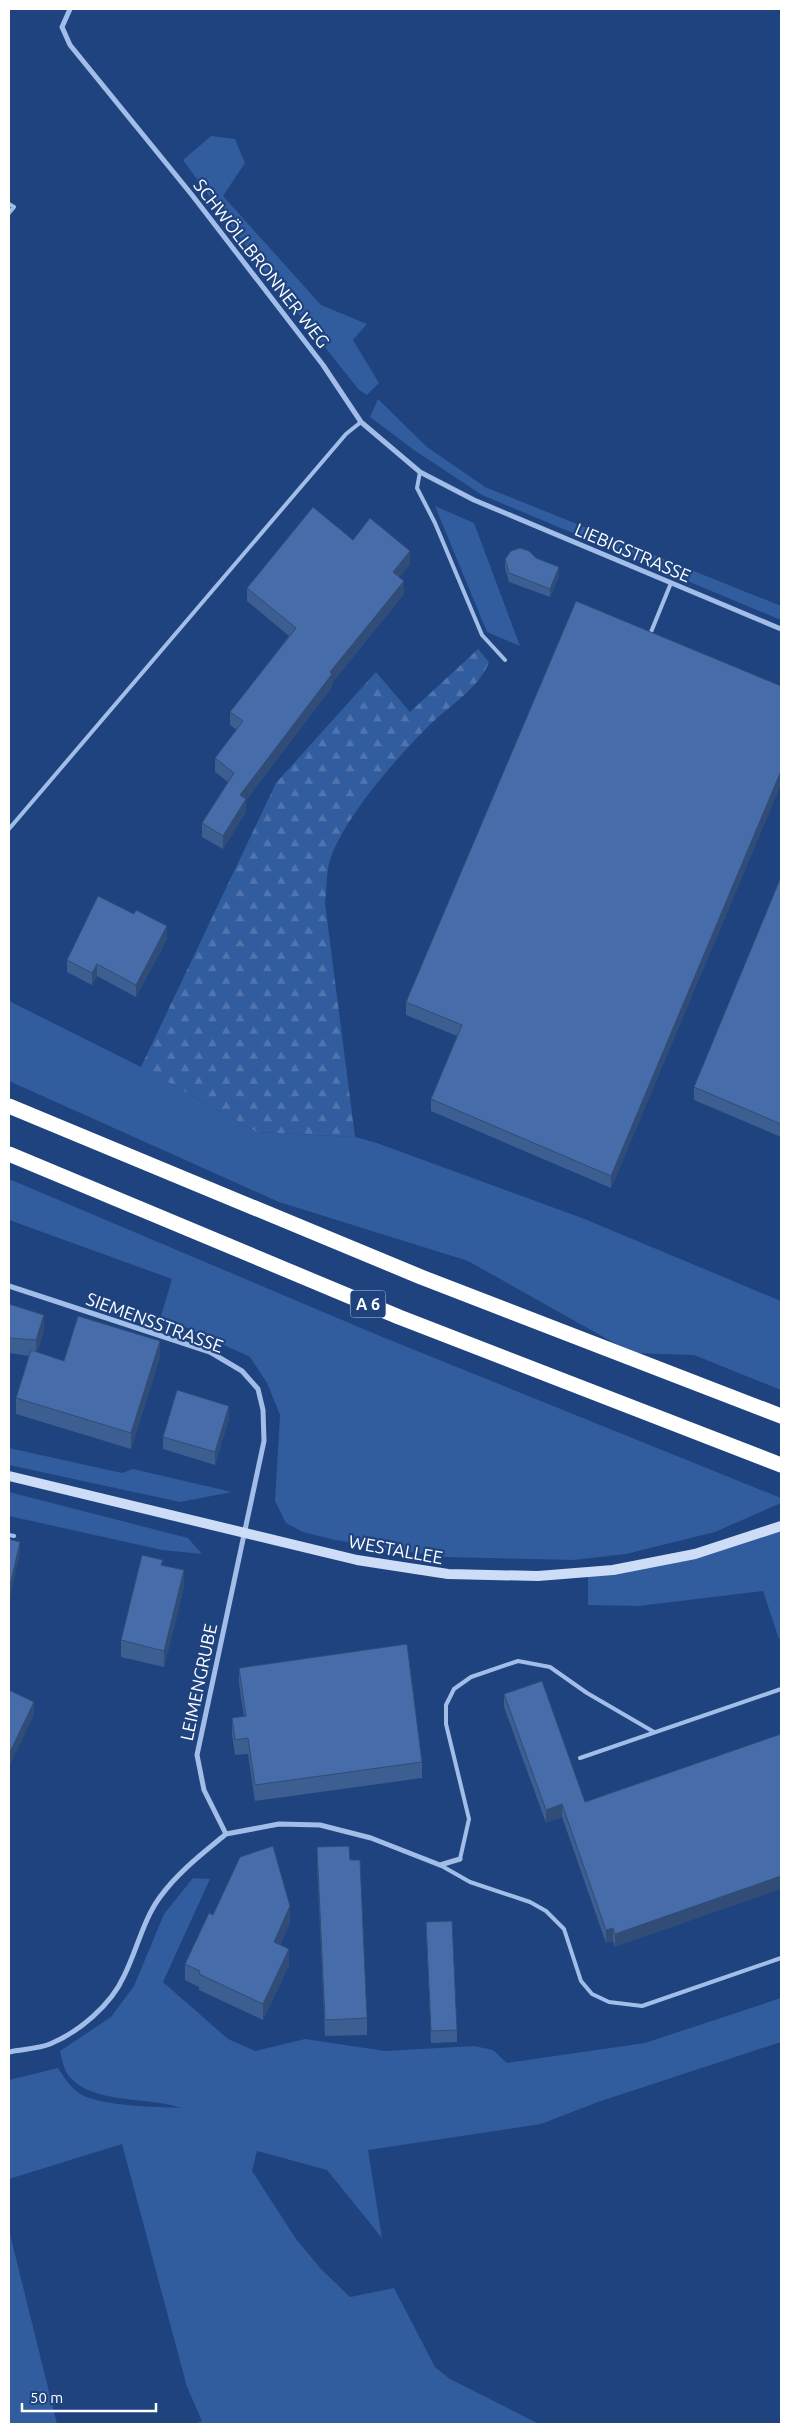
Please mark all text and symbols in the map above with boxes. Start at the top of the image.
street label: SCHWÖLLBRONNER WEG [190,175,334,351]
street label: LIEBIGSTRASSE [572,519,694,585]
street label: SIEMENSSTRASSE [84,1288,226,1356]
road number: A 6 [350,1290,386,1318]
street label: WESTALLEE [347,1531,445,1567]
street label: LEIMENGRUBE [176,1622,220,1742]
scale bar [22,2380,156,2412]
text: 50 m [30,2389,63,2406]

